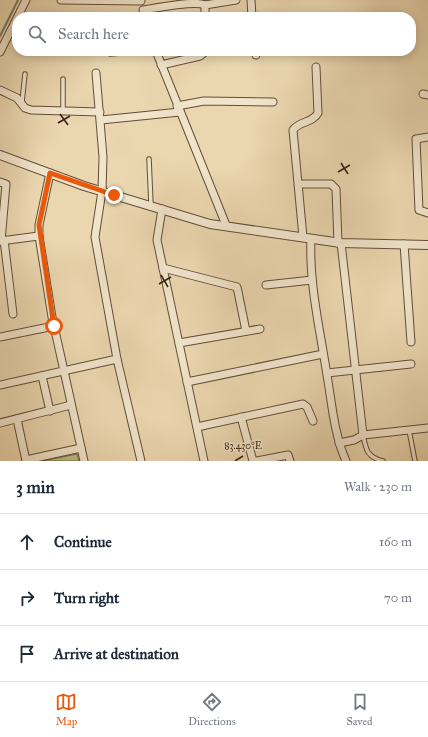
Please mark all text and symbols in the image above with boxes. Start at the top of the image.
search box [12,12,416,56]
icon: search [26,23,48,45]
text: Search here [58,25,129,43]
route end [105,186,123,204]
route start [45,317,63,335]
text: 83.430°E [224,440,262,452]
text: 3 min [16,477,55,498]
text: Walk · 230 m [344,479,412,495]
icon: ahead [16,531,38,553]
text: Continue [54,533,112,551]
text: 160 m [379,534,412,550]
icon: right [16,587,38,609]
text: Turn right [54,589,119,607]
text: 70 m [384,590,412,606]
icon: arrive [16,643,38,665]
text: Arrive at destination [54,645,179,663]
tab: Map [55,691,77,728]
tab: Directions [188,691,236,728]
tab: Saved [346,691,373,728]

